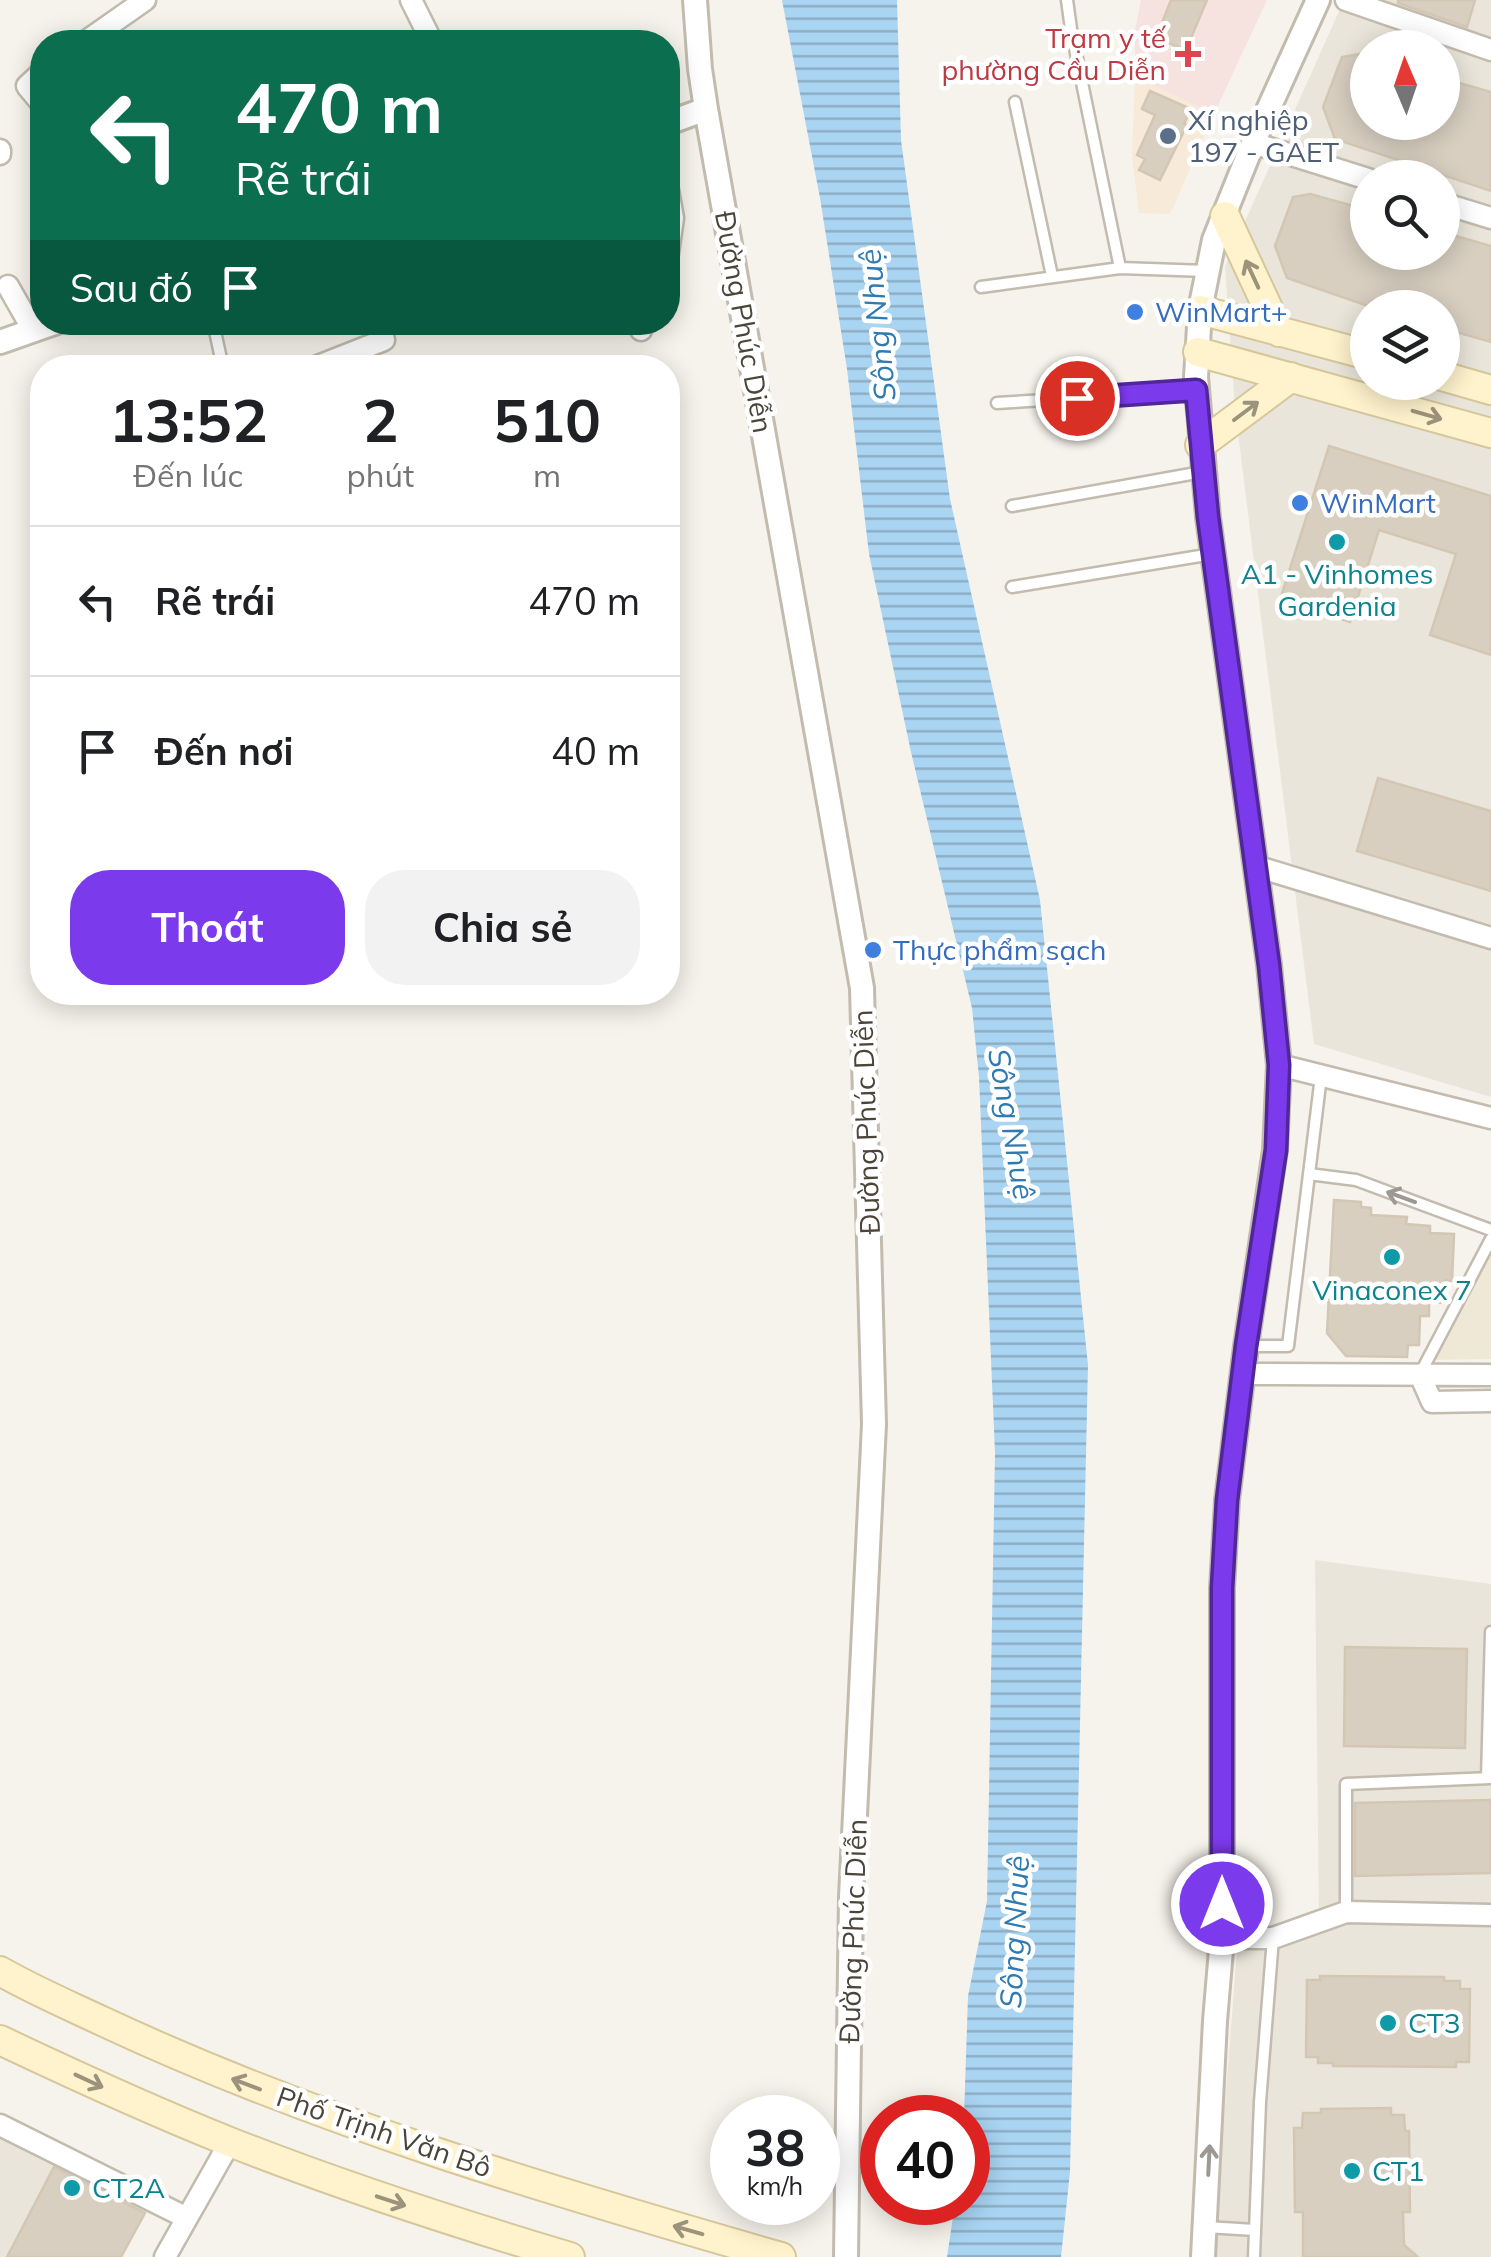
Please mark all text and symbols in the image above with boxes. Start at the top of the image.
place label: Trạm y tế phường Cầu Diễn [941,20,1167,87]
north arrow [1350,30,1460,140]
map controls [1350,30,1460,400]
marker: Trạm y tế phường Cầu Diễn [1175,41,1201,67]
text: 470 m [235,63,443,151]
icon: left [70,70,200,200]
place label: Xí nghiệp 197 - GAET [1188,102,1339,169]
marker: Xí nghiệp 197 - GAET [1157,125,1179,147]
text: Rẽ trái [235,150,372,206]
button: search [1350,160,1460,270]
street label: Đường Phúc Diễn [708,208,781,436]
water label: Sông Nhuệ [850,247,904,403]
one-way arrow [1242,259,1260,290]
icon: arrive [213,260,268,315]
text: Sau đó [70,264,193,312]
button: layers [1350,290,1460,400]
place label: WinMart+ [1155,294,1288,329]
marker: WinMart+ [1124,301,1146,323]
pin [1035,356,1120,441]
icon: arrive [1050,371,1105,426]
text: 13:52 [109,382,268,457]
text: 2 [362,382,398,457]
text: 510 [493,382,601,457]
one-way arrow [1232,401,1259,422]
one-way arrow [1411,407,1442,425]
text: Đến lúc [133,455,243,495]
text: phút [347,455,414,495]
text: m [533,455,561,495]
place label: WinMart [1320,485,1436,520]
marker: WinMart [1289,492,1311,514]
marker: A1 - Vinhomes Gardenia [1326,531,1348,553]
place label: A1 - Vinhomes Gardenia [1241,556,1433,623]
icon: left [70,574,125,629]
text: Rẽ trái [155,577,275,625]
text: 470 m [528,577,640,625]
icon: arrive [70,724,125,779]
text: Đến nơi [155,727,293,775]
text: 40 m [551,727,640,775]
button: Thoát [70,870,345,985]
button: Chia sẻ [365,870,640,985]
place label: Thực phẩm sạch [893,932,1107,967]
marker: Thực phẩm sạch [862,939,884,961]
street label: Đường Phúc Diễn [844,1009,887,1235]
water label: Sông Nhuệ [980,1045,1044,1202]
one-way arrow [1387,1187,1418,1205]
marker: Vinaconex 7 [1381,1246,1403,1268]
place label: Vinaconex 7 [1312,1272,1472,1307]
street label: Đường Phúc Diễn [831,1818,874,2044]
position arrow [1170,1852,1274,1956]
water label: Sông Nhuệ [991,1855,1037,2009]
place label: CT3 [1408,2005,1461,2040]
marker: CT3 [1377,2012,1399,2034]
one-way arrow [73,2073,104,2091]
one-way arrow [232,2074,263,2092]
street label: Phố Trịnh Văn Bô [272,2078,496,2185]
speed limit sign: 40 [860,2095,990,2225]
text: 38 [745,2116,805,2179]
one-way arrow [1199,2144,1218,2176]
place label: CT1 [1372,2153,1425,2188]
marker: CT1 [1341,2160,1363,2182]
place label: CT2A [92,2170,166,2205]
text: km/h [747,2170,803,2201]
marker: CT2A [61,2177,83,2199]
one-way arrow [374,2193,406,2211]
one-way arrow [672,2220,704,2238]

